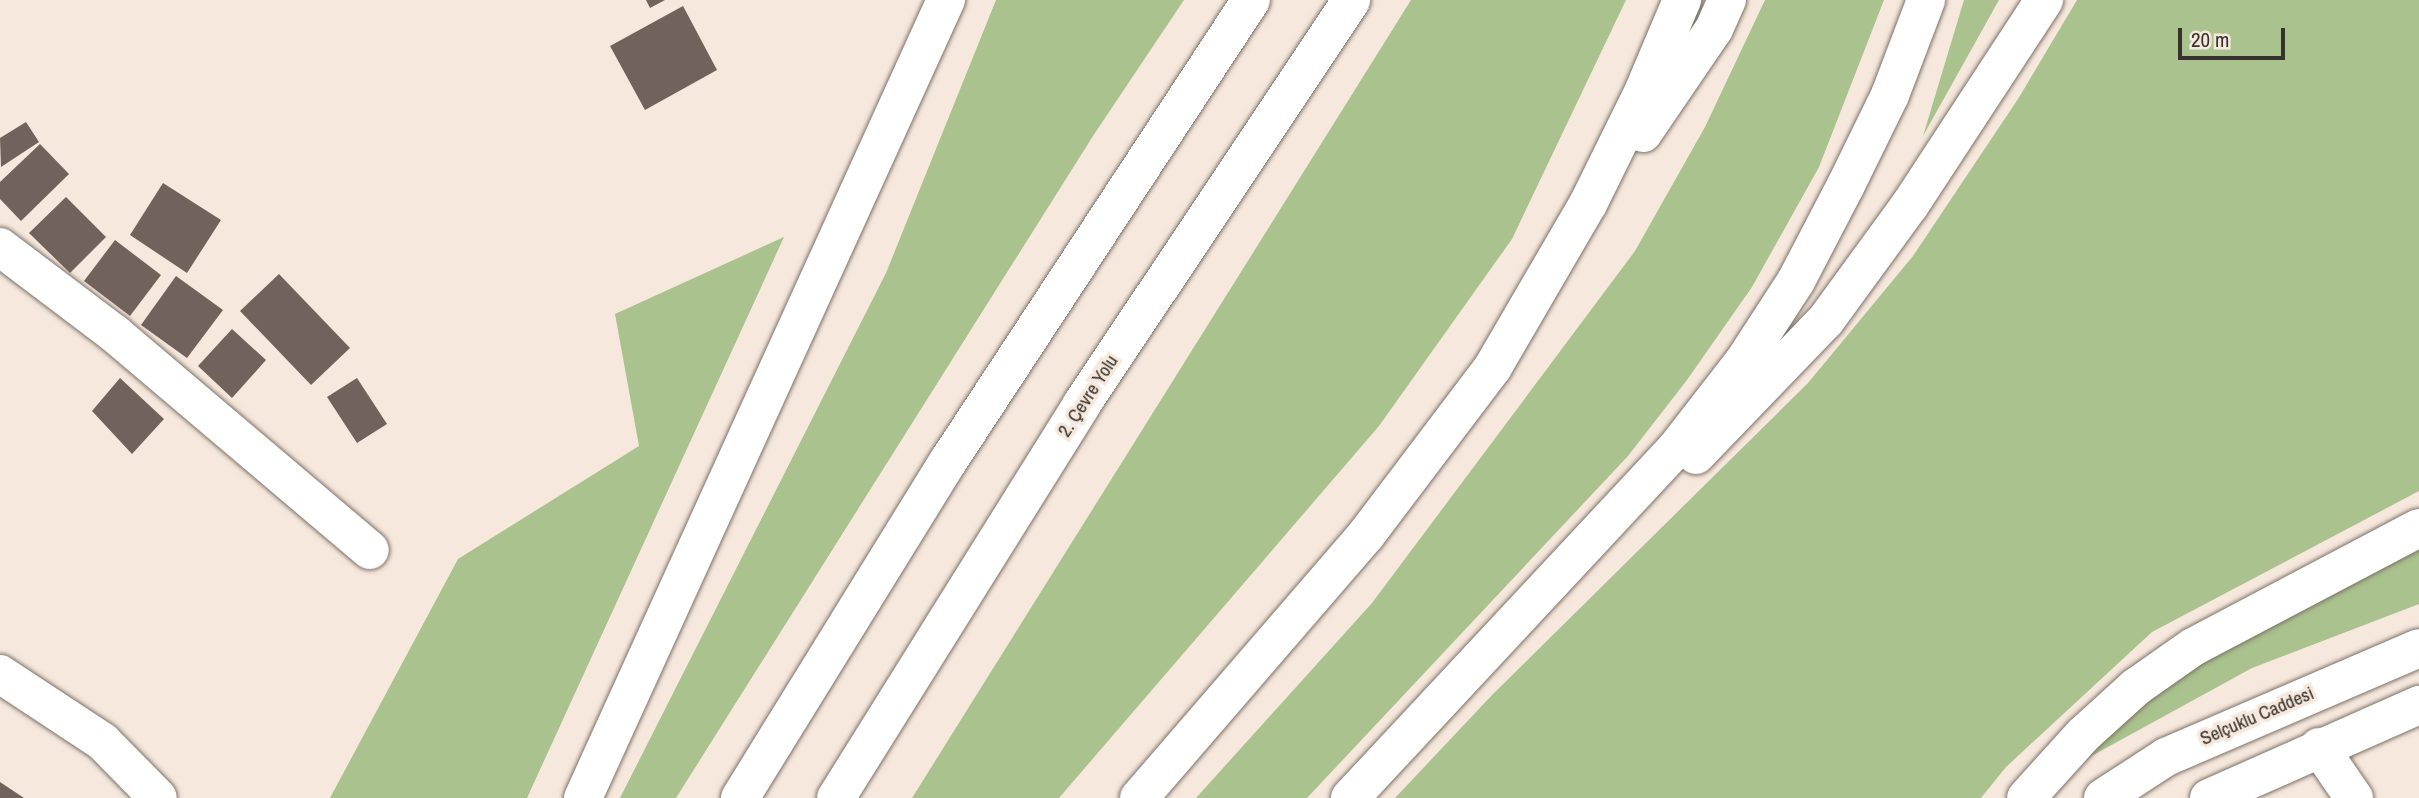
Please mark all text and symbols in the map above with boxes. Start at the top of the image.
scale bar [2181,14,2288,58]
text: 20 m [2191,25,2229,54]
street label: 2. Çevre Yolu [1053,351,1123,441]
street label: Selçuklu Caddesi [2197,682,2317,750]

